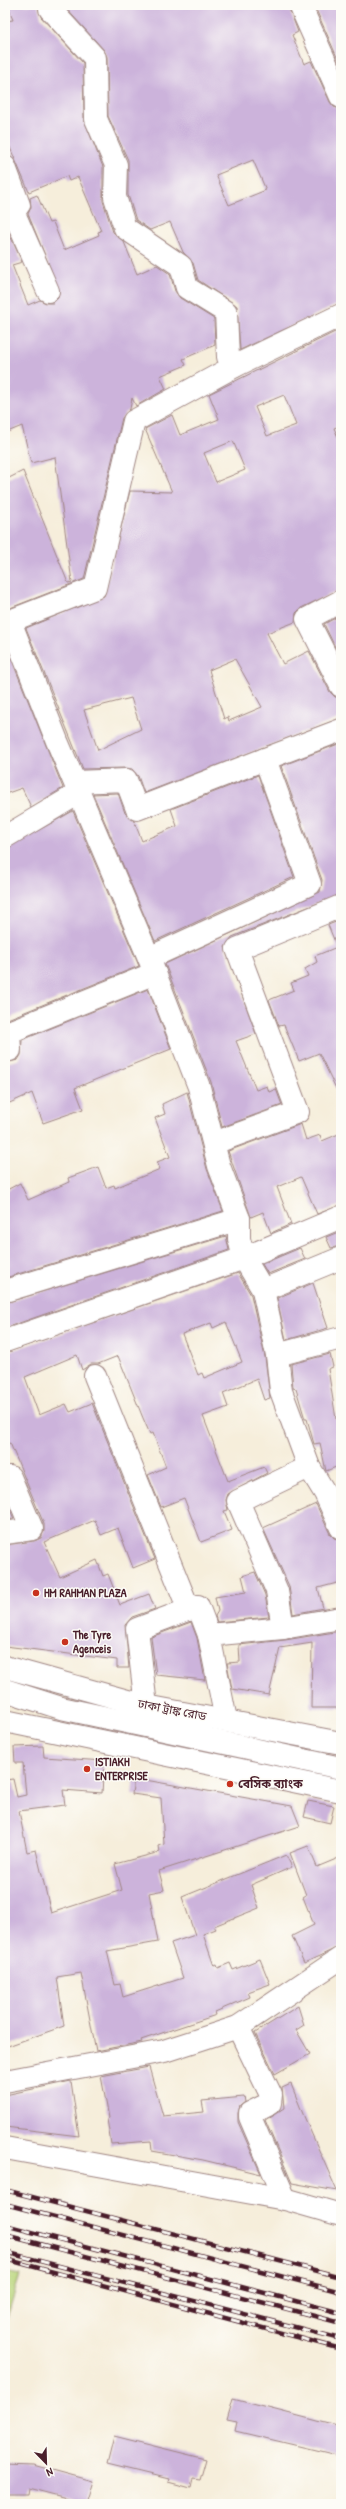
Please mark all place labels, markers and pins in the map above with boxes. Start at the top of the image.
place label: HM RAHMAN PLAZA [44,1584,127,1601]
marker: HM RAHMAN PLAZA [31,1588,41,1598]
place label: The Tyre Agenceis [72,1626,112,1658]
marker: The Tyre Agenceis [60,1637,70,1647]
place label: ISTIAKH ENTERPRISE [95,1753,149,1784]
marker: ISTIAKH ENTERPRISE [82,1764,92,1774]
place label: বেসিক ব্যাংক [238,1775,303,1792]
marker: বেসিক ব্যাংক [225,1779,235,1789]

